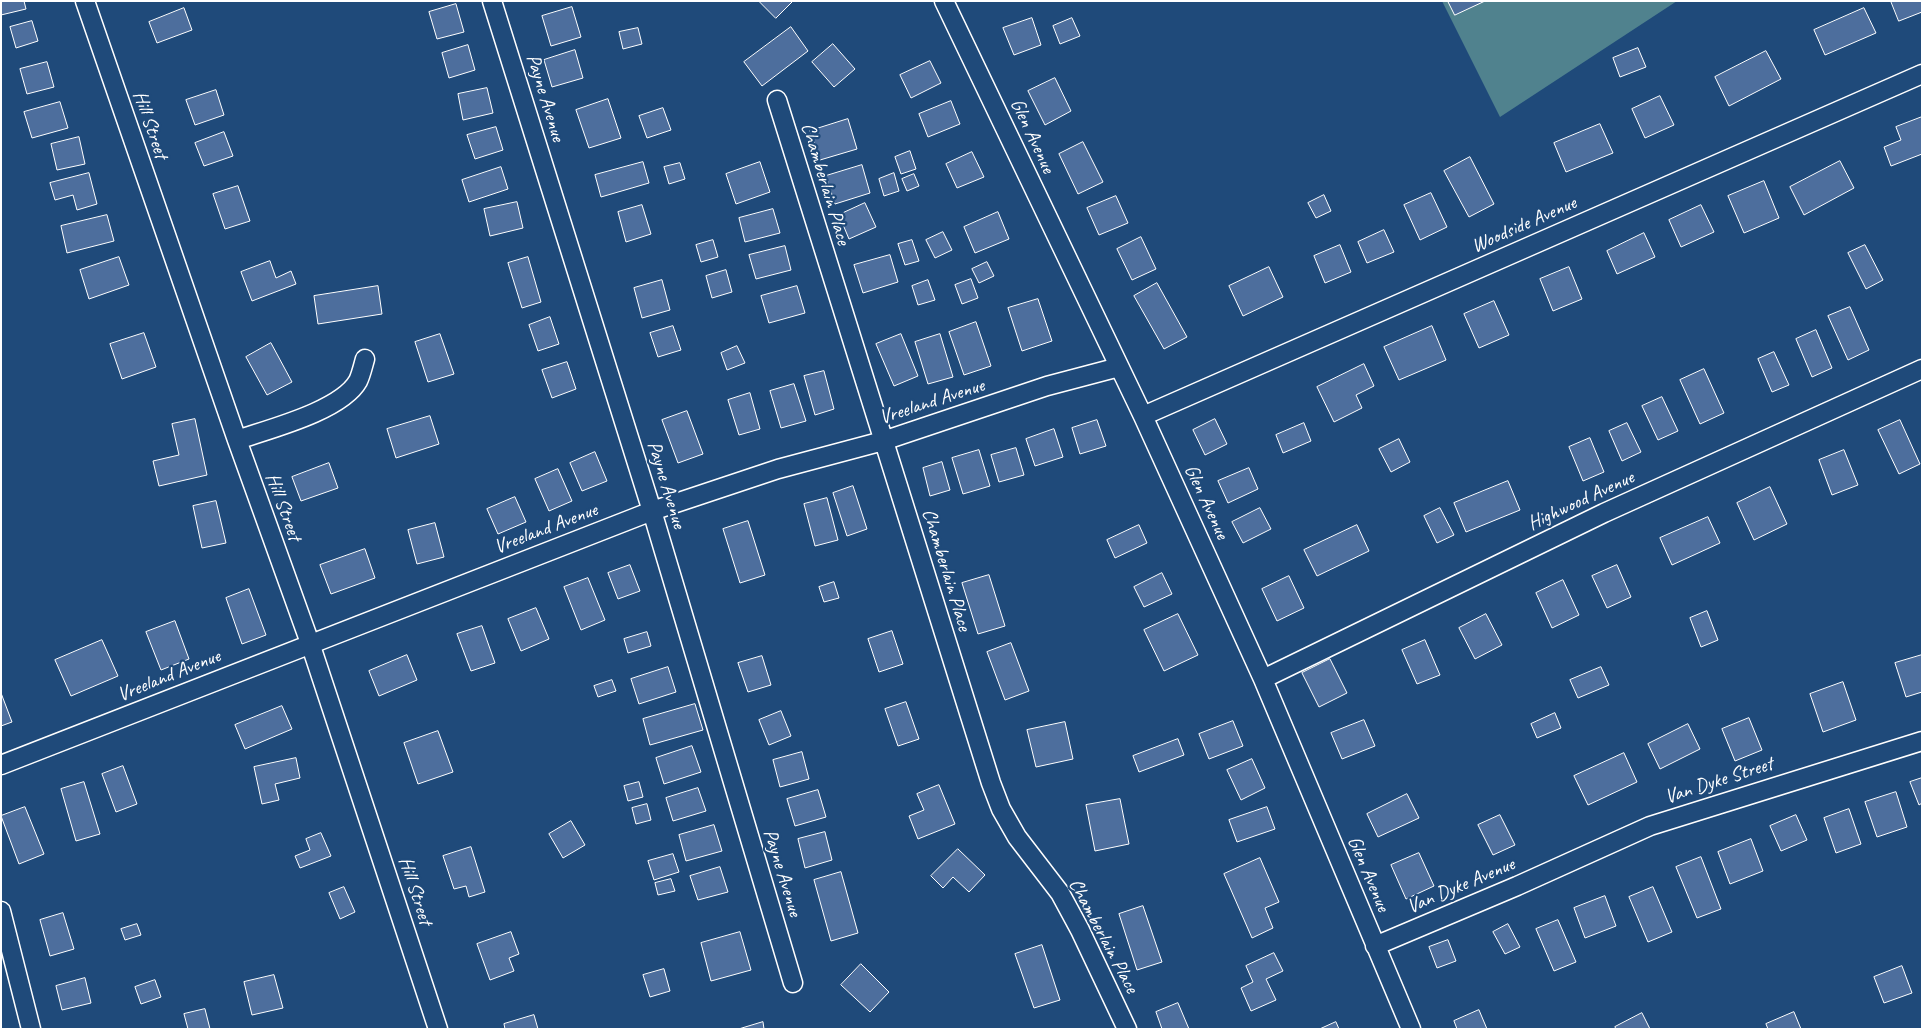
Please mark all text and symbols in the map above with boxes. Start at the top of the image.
street label: Payne Avenue [520,51,570,145]
street label: Hill Street [127,88,173,162]
street label: Glen Avenue [1004,95,1060,177]
street label: Chamberlain Place [795,120,855,248]
street label: Woodside Avenue [1468,191,1580,259]
street label: Vreeland Avenue [877,374,987,430]
street label: Payne Avenue [641,438,691,532]
street label: Glen Avenue [1178,461,1234,543]
street label: Highwood Avenue [1524,466,1638,536]
street label: Hill Street [260,470,306,544]
street label: Vreeland Avenue [491,498,601,560]
street label: Chamberlain Place [916,506,976,634]
street label: Vreeland Avenue [114,644,224,708]
street label: Van Dyke Street [1662,752,1776,810]
street label: Payne Avenue [757,826,807,920]
street label: Glen Avenue [1341,833,1395,915]
street label: Van Dyke Avenue [1404,853,1518,919]
street label: Hill Street [393,854,437,928]
street label: Chamberlain Place [1063,875,1143,997]

